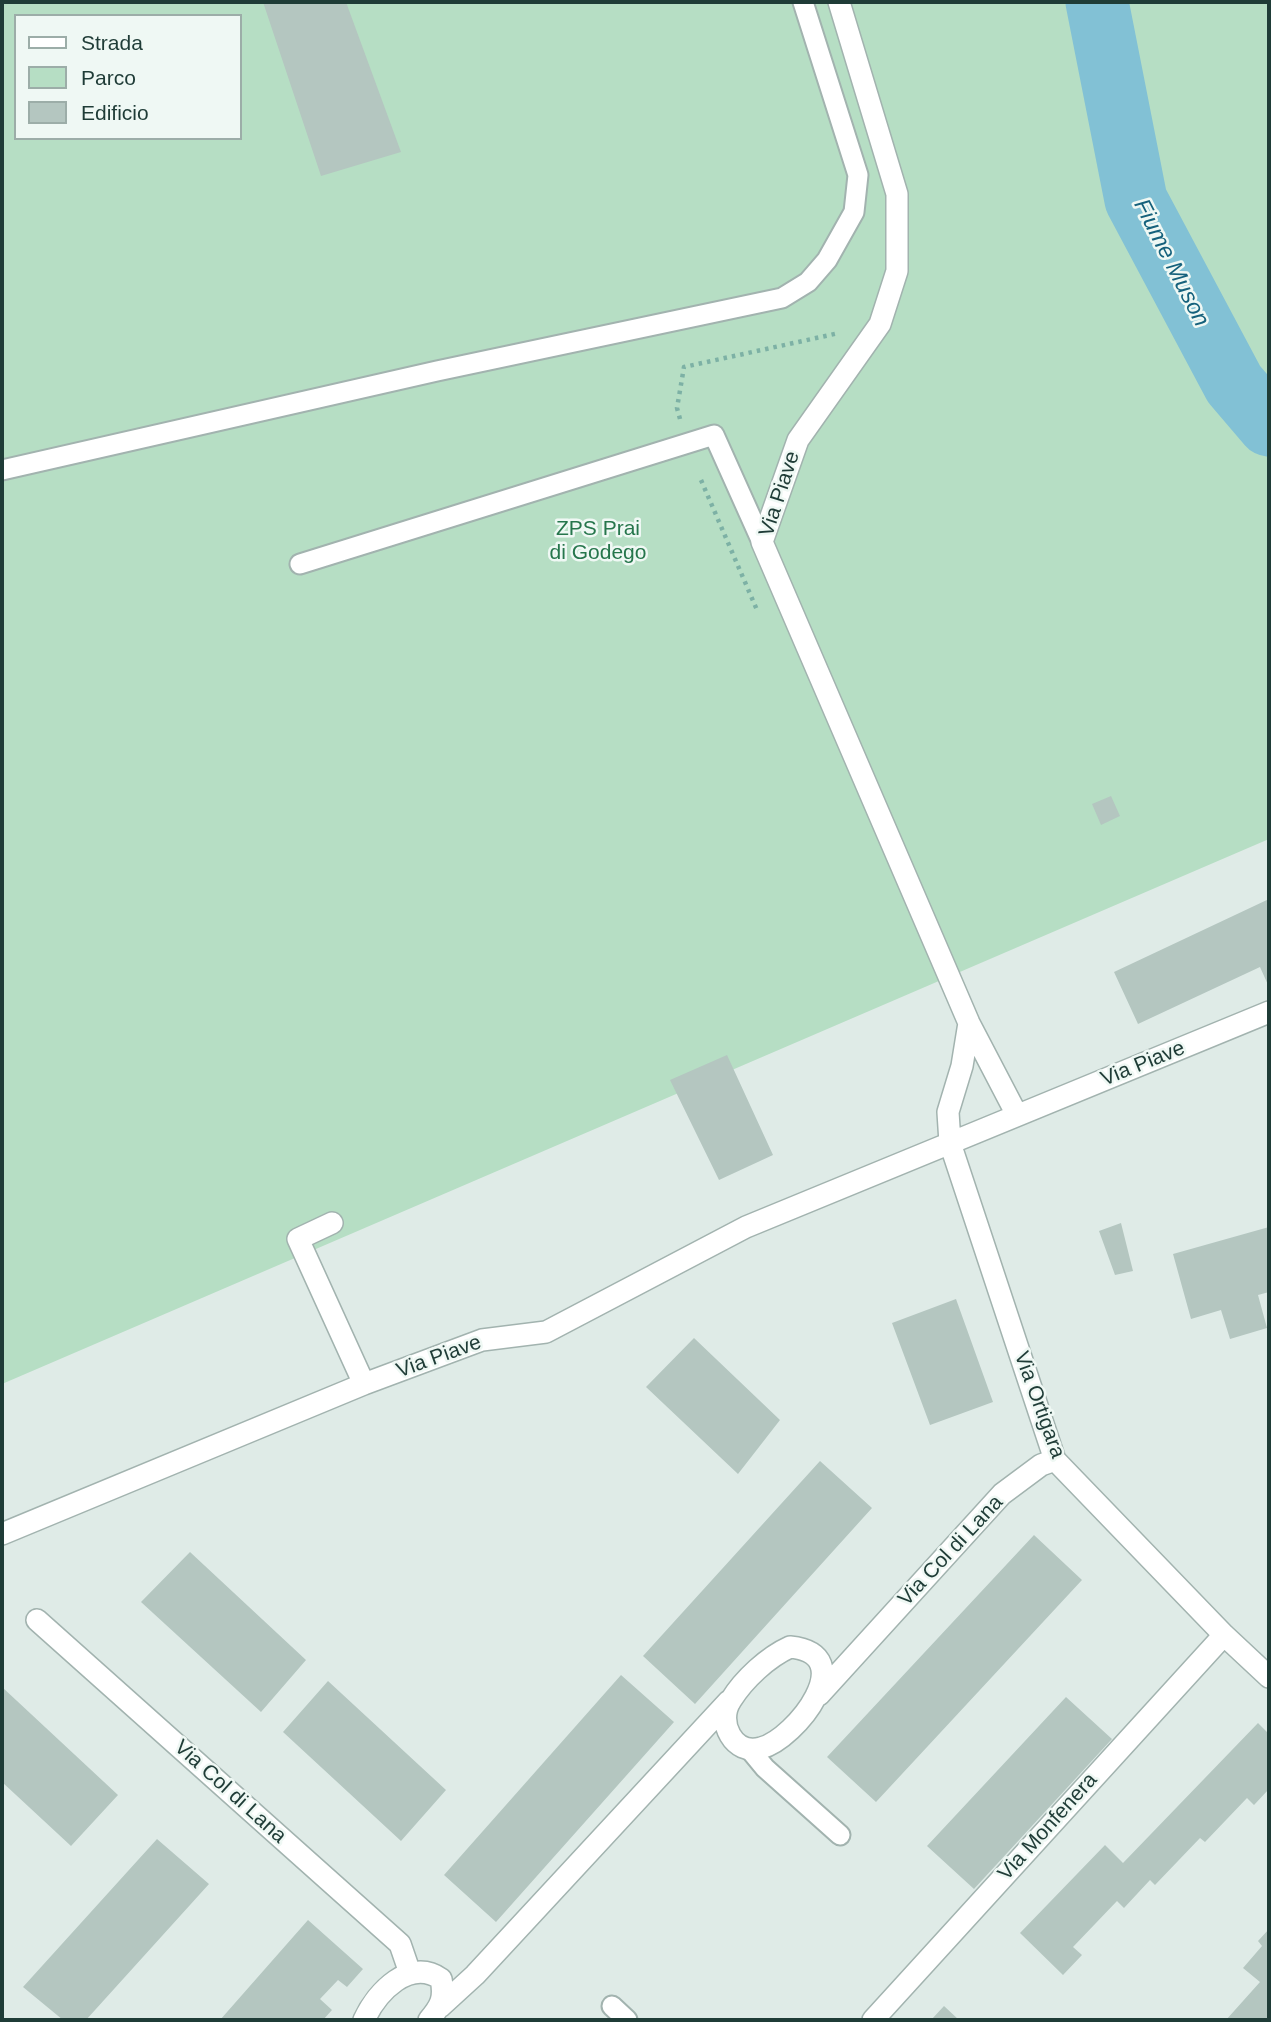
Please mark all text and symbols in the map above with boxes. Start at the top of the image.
legend [14,14,242,140]
text: Strada [81,31,143,54]
text: Parco [81,66,136,89]
text: Edificio [81,101,149,124]
water label: Fiume Muson [1127,195,1215,331]
street label: Via Piave [754,448,806,540]
park label: ZPS Prai di Godego [550,516,646,566]
street label: Via Piave [1097,1036,1189,1092]
street label: Via Piave [393,1330,485,1384]
street label: Via Ortigara [1008,1348,1070,1462]
street label: Via Col di Lana [893,1490,1009,1612]
street label: Via Col di Lana [169,1735,291,1849]
street label: Via Monfenera [993,1768,1103,1886]

